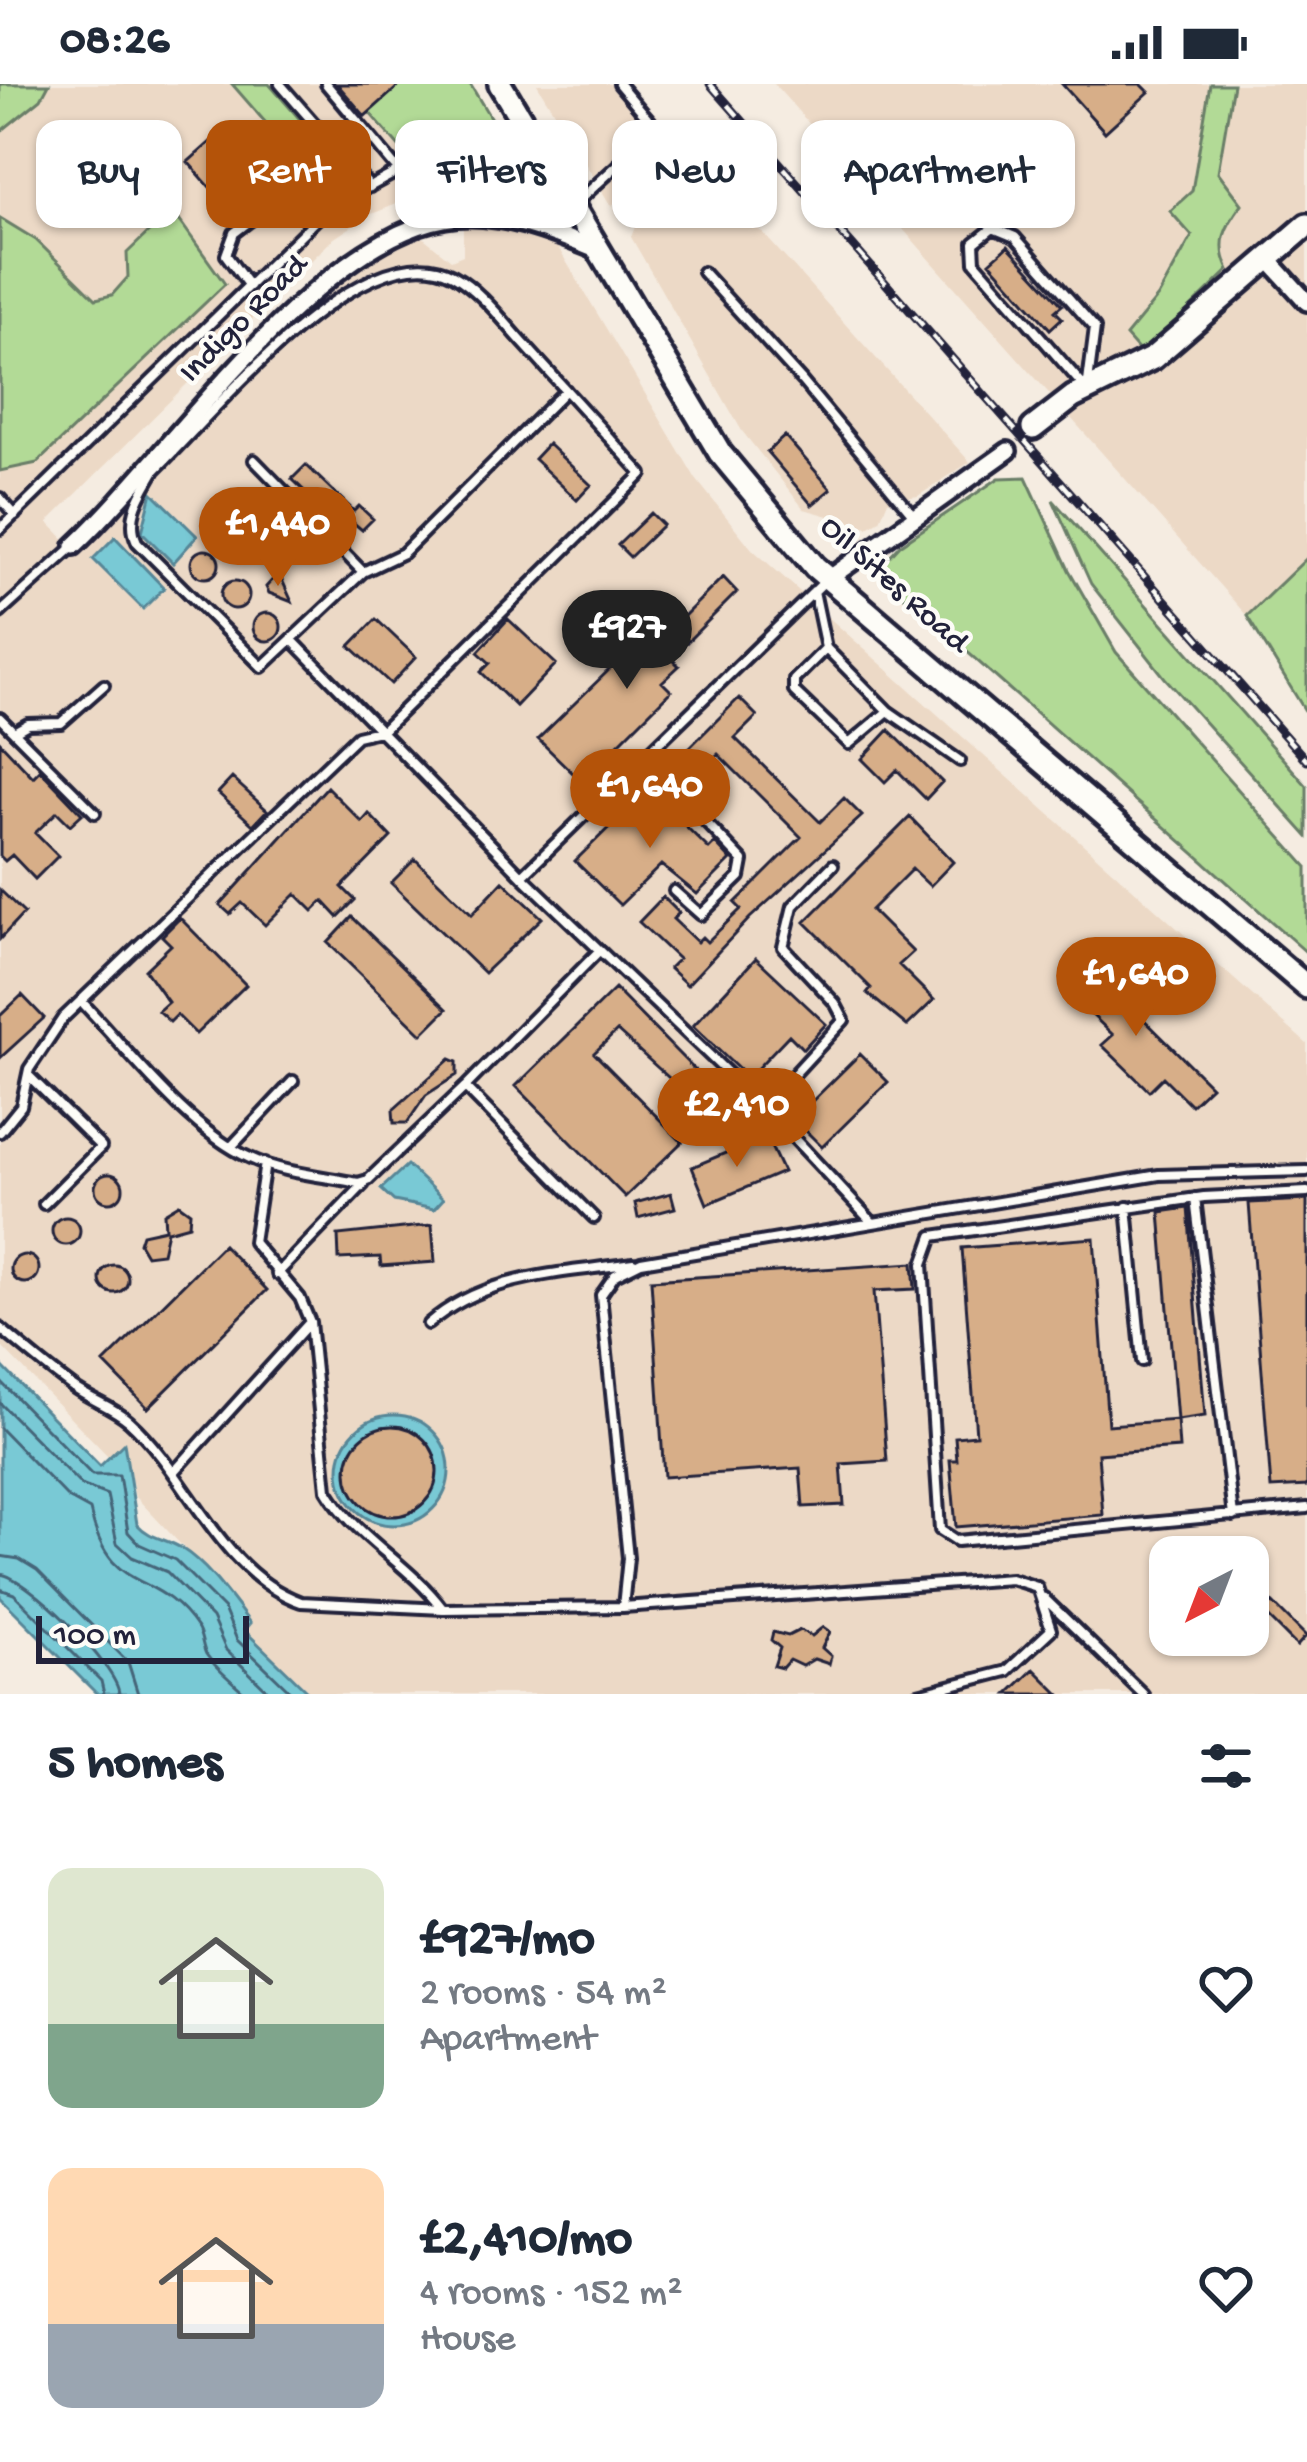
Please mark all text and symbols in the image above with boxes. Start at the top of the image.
text: 08:26 [60,16,169,69]
chip: Buy [36,120,182,228]
chip: Rent [206,120,371,228]
chip: Filters [395,120,588,228]
chip: New [612,120,777,228]
chip: Apartment [801,120,1075,228]
street label: Indigo Road [173,246,319,392]
pin: £1,440 [180,487,376,589]
text: £1,440 [226,503,330,549]
street label: Oil Sites Road [811,509,977,665]
pin: £927 [556,590,698,692]
text: £927 [589,606,665,652]
pin: £1,640 [552,749,748,851]
text: £1,640 [597,765,703,811]
pin: £1,640 [1038,937,1234,1039]
text: £1,640 [1083,953,1189,999]
pin: £2,410 [639,1068,835,1170]
text: £2,410 [684,1084,790,1130]
north arrow [1149,1536,1269,1656]
map controls [1149,1536,1269,1656]
scale bar [36,1610,249,1663]
text: 100 m [54,1618,136,1656]
icon: filters [1193,1733,1259,1799]
text: 5 homes [48,1736,222,1796]
text: £927/mo [420,1912,595,1972]
icon: home [144,1916,288,2060]
icon: heart [1193,1955,1259,2021]
text: 2 rooms · 54 m² [420,1972,667,2018]
text: Apartment [420,2018,596,2064]
text: £2,410/mo [420,2212,632,2272]
icon: home [144,2216,288,2360]
icon: heart [1193,2255,1259,2321]
text: 4 rooms · 152 m² [420,2272,683,2318]
text: House [420,2318,515,2364]

